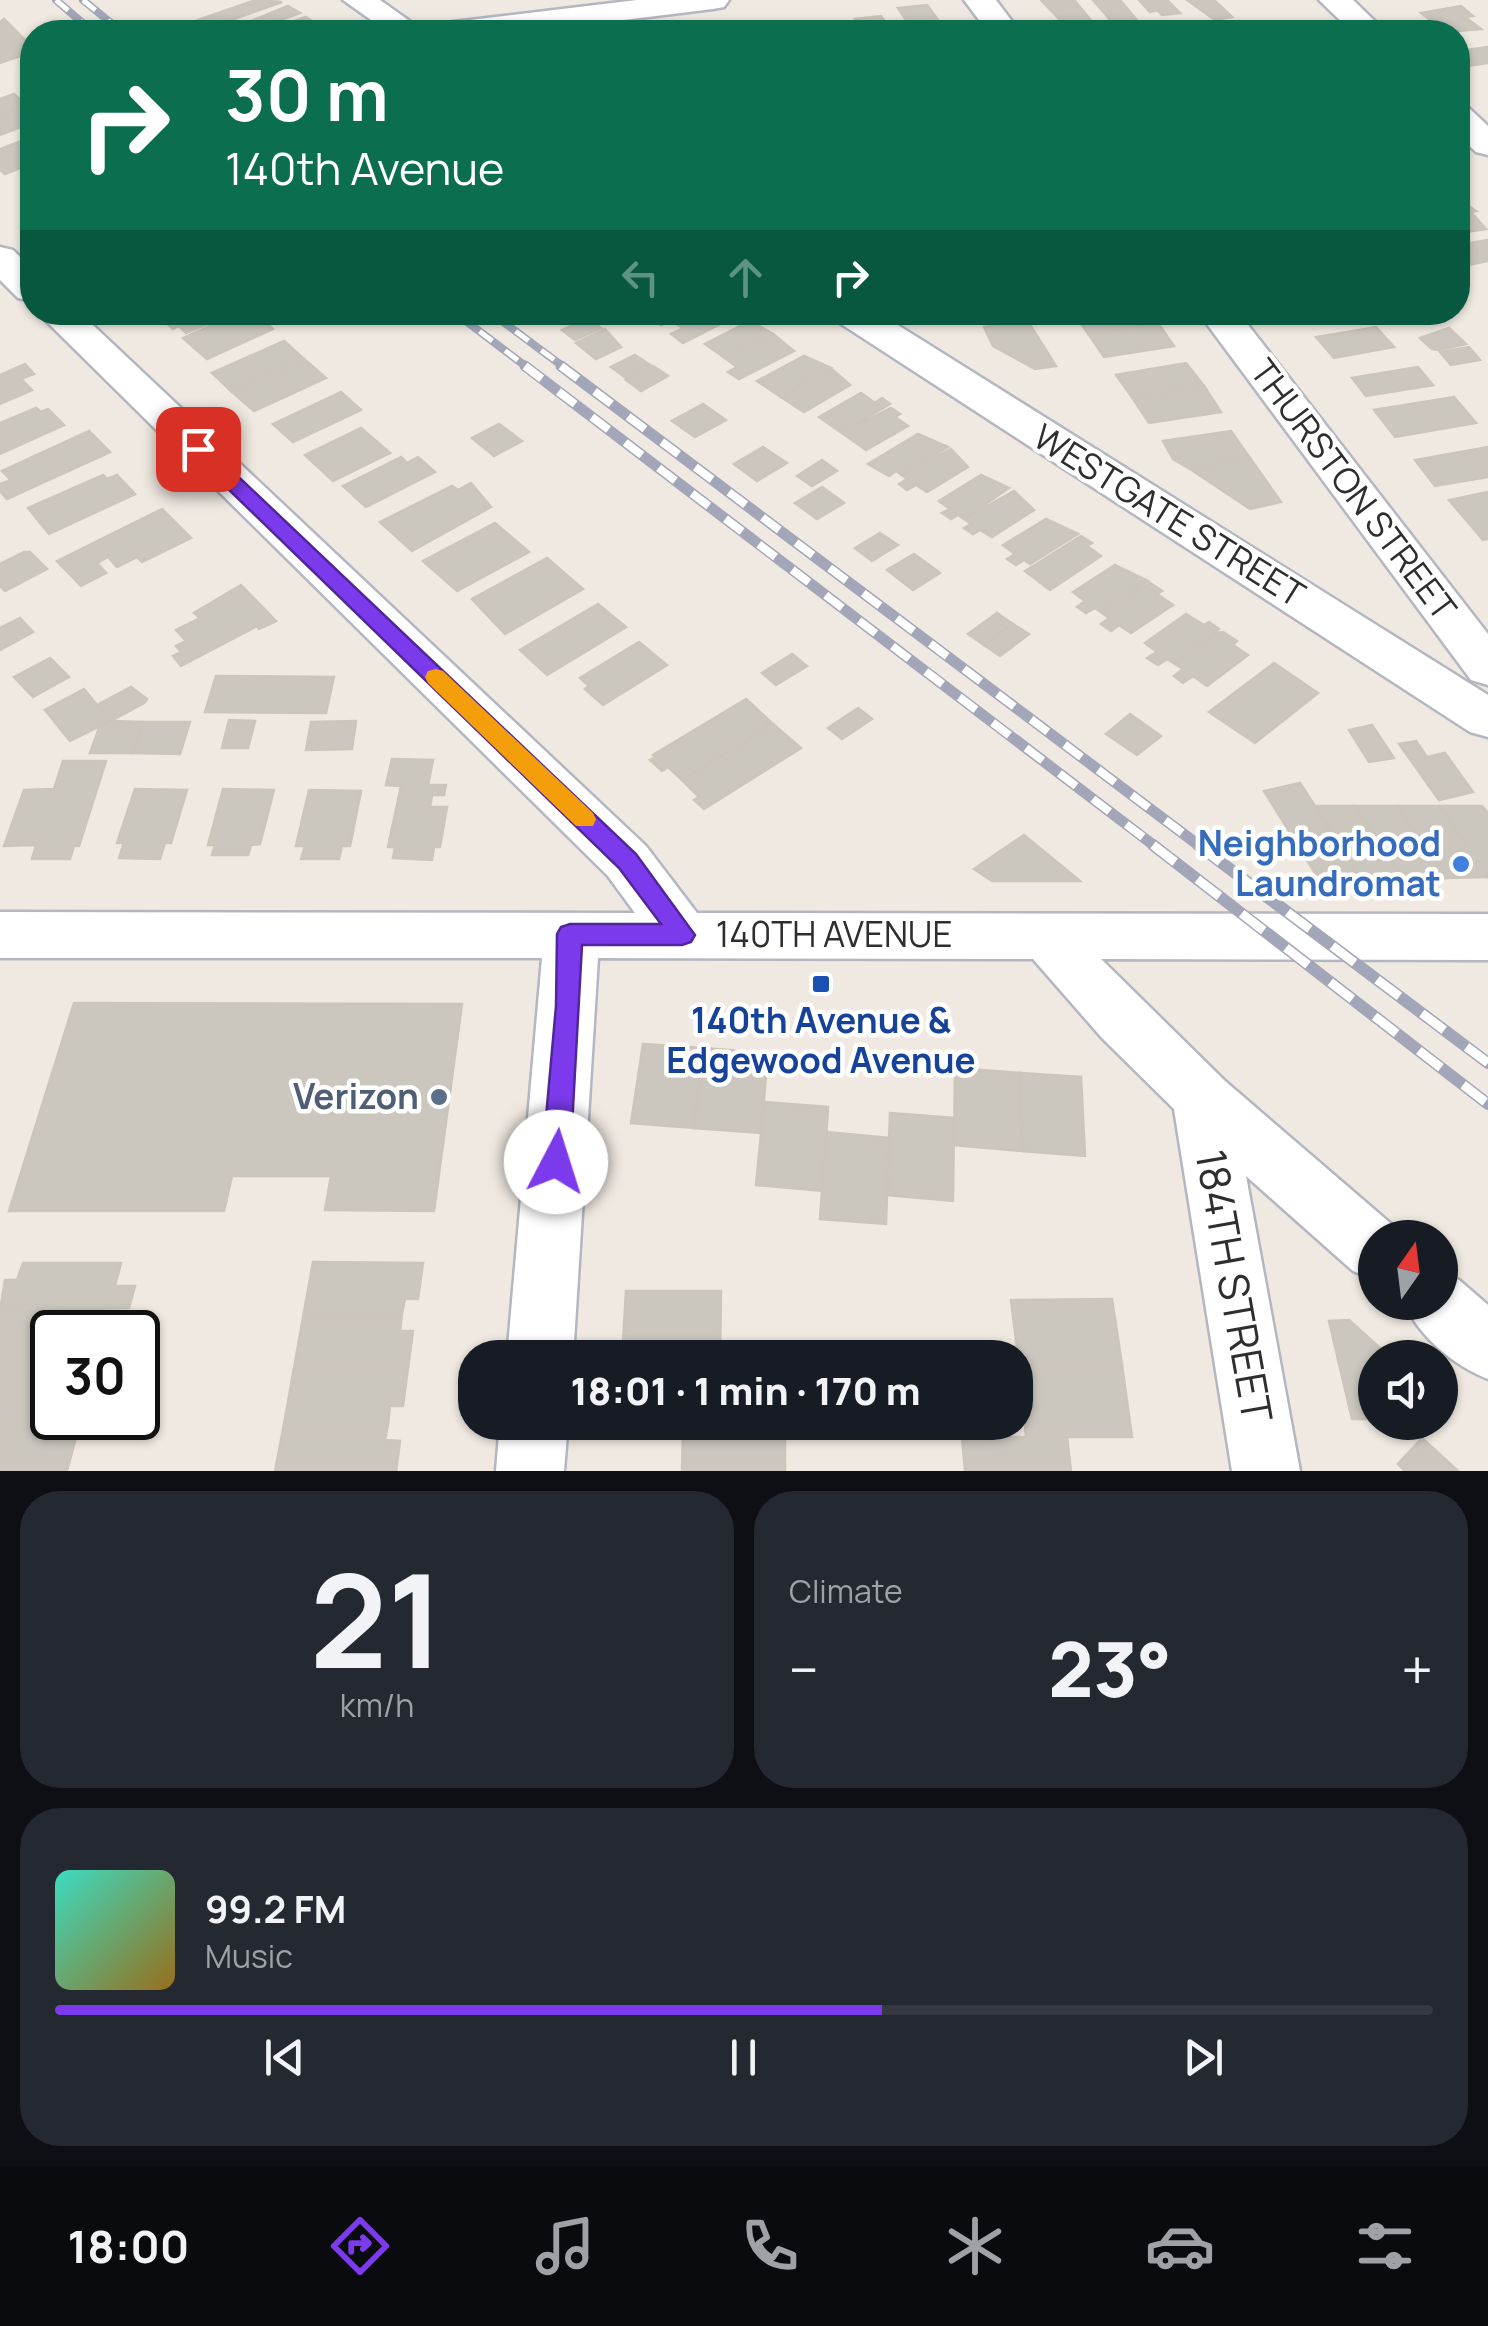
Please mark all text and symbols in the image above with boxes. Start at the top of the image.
text: 30 m [225,46,389,142]
icon: right [60,60,190,190]
text: 140th Avenue [225,137,504,199]
icon: left [613,250,668,305]
icon: ahead [718,250,773,305]
icon: right [823,250,878,305]
street label: THURSTON STREET [1240,349,1468,630]
pin [156,407,241,492]
street label: WESTGATE STREET [1025,412,1314,618]
icon: arrive [171,422,226,477]
place label: Neighborhood Laundromat [1198,819,1441,907]
marker: Neighborhood Laundromat [1450,853,1472,875]
street label: 140TH AVENUE [716,910,952,958]
marker: 140th Avenue & Edgewood Avenue [810,973,832,995]
place label: 140th Avenue & Edgewood Avenue [666,996,976,1084]
place label: Verizon [293,1072,419,1120]
marker: Verizon [428,1086,450,1108]
position arrow [504,1110,608,1214]
street label: 184TH STREET [1182,1145,1287,1427]
north arrow [1358,1220,1458,1320]
map controls [1358,1220,1458,1440]
speed limit sign: 30 [30,1310,160,1440]
button: sound [1358,1340,1458,1440]
text: 18:01 · 1 min · 170 m [570,1364,921,1416]
text: 21 [310,1529,444,1707]
text: Climate [789,1569,903,1613]
text: 23° [1048,1617,1172,1720]
text: − [789,1631,819,1707]
text: + [1401,1631,1433,1707]
text: km/h [340,1683,414,1727]
text: 99.2 FM [205,1882,346,1934]
text: Music [205,1934,293,1978]
icon: previous [257,2030,312,2085]
icon: pause [716,2030,771,2085]
icon: next [1176,2030,1231,2085]
icon: directions [325,2211,395,2281]
icon: music [530,2211,600,2281]
icon: phone [735,2211,805,2281]
icon: climate [940,2211,1010,2281]
icon: car [1145,2211,1215,2281]
icon: filters [1350,2211,1420,2281]
text: 18:00 [68,2215,189,2277]

